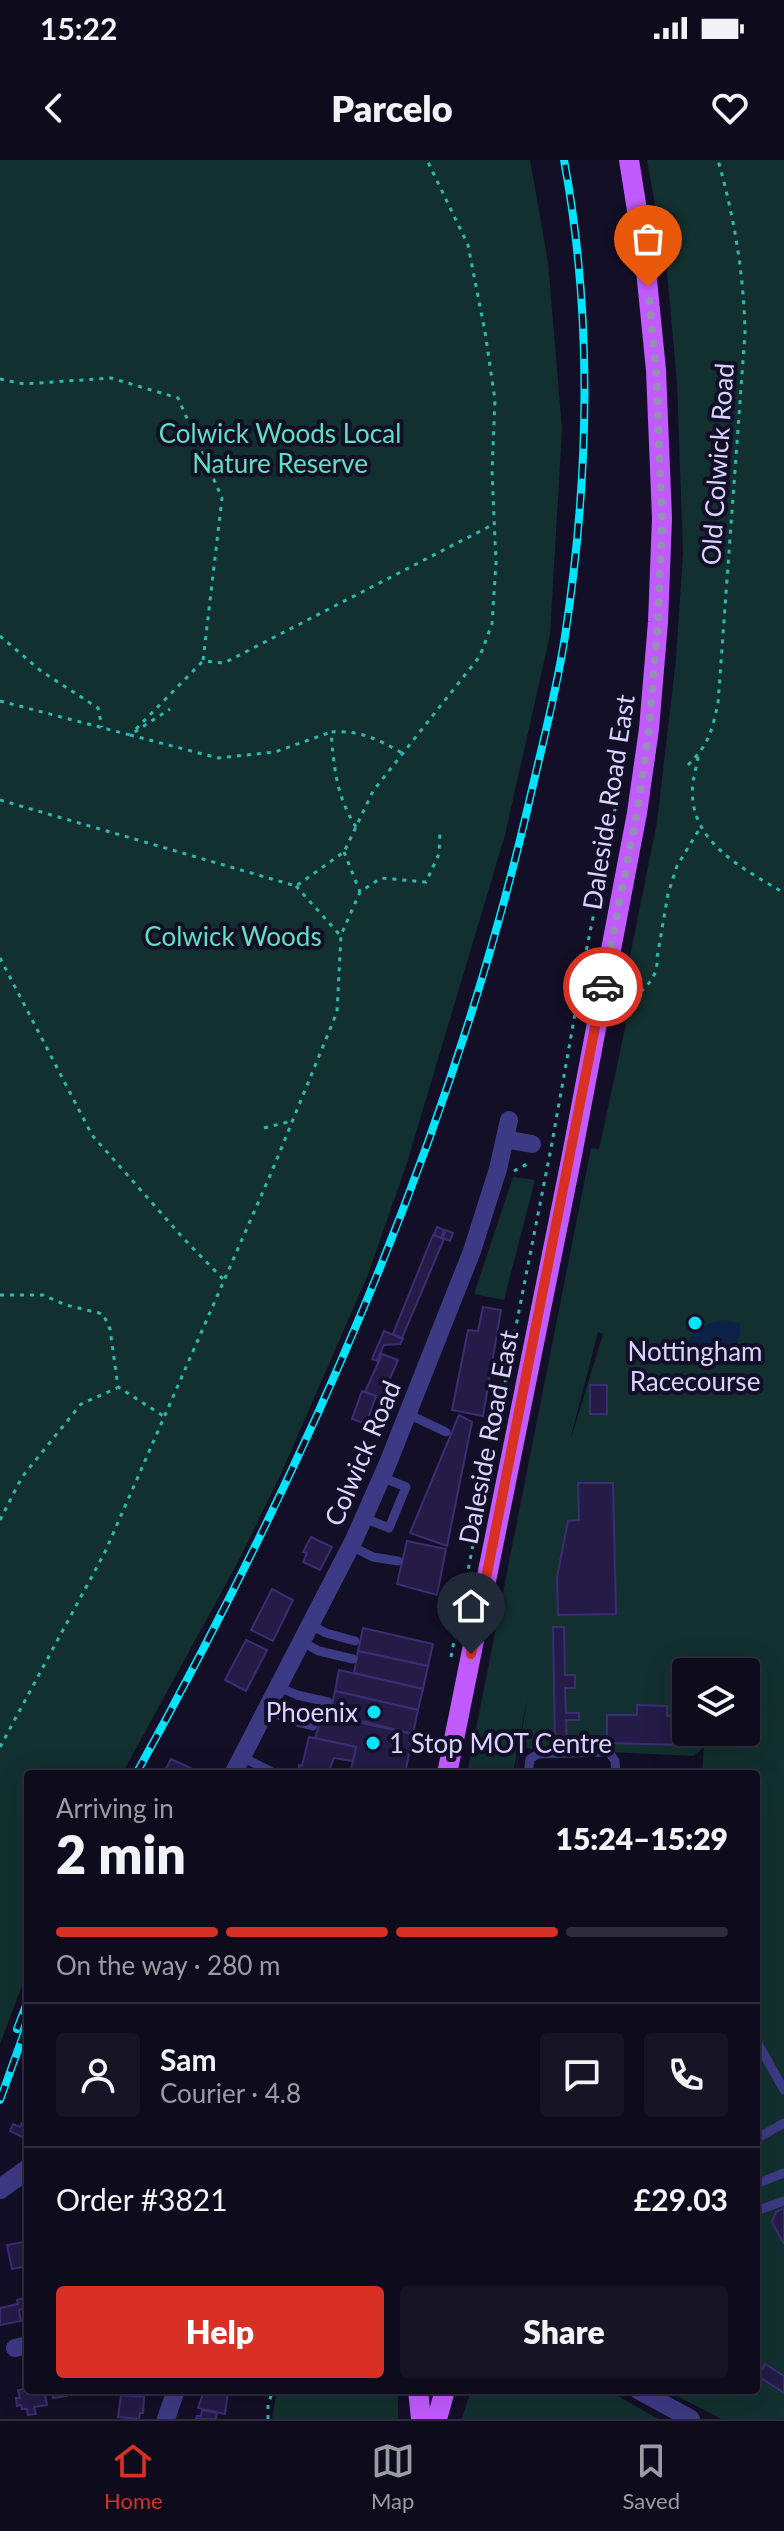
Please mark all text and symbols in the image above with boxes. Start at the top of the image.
text: 15:22 [40,10,117,46]
icon: back [32,86,76,130]
text: Parcelo [331,86,453,130]
icon: heart [708,86,752,130]
pin [614,205,682,287]
icon: bag [626,217,670,261]
street label: Old Colwick Road [694,362,740,566]
park label: Colwick Woods Local Nature Reserve [159,417,401,479]
street label: Daleside Road East [575,691,641,912]
park label: Colwick Woods [144,920,322,952]
courier [563,947,643,1027]
icon: car [581,965,625,1009]
marker: Nottingham Racecourse [686,1314,704,1332]
street label: Daleside Road East [452,1327,525,1547]
place label: Nottingham Racecourse [628,1335,763,1397]
street label: Colwick Road [317,1376,407,1530]
pin [437,1572,505,1654]
icon: home [449,1584,493,1628]
map controls [672,1658,760,1746]
button: layers [672,1658,760,1746]
place label: Phoenix [266,1696,358,1728]
marker: Phoenix [365,1703,383,1721]
place label: 1 Stop MOT Centre [389,1727,612,1759]
marker: 1 Stop MOT Centre [364,1734,382,1752]
text: Arriving in [56,1792,174,1824]
text: 15:24–15:29 [555,1820,728,1856]
text: 2 min [56,1823,186,1885]
text: On the way · 280 m [56,1949,280,1981]
button: person [56,2033,140,2117]
button: chat [540,2033,624,2117]
button: phone [644,2033,728,2117]
text: Sam [160,2041,217,2077]
text: Courier · 4.8 [160,2077,301,2109]
text: Order #3821 [56,2181,228,2217]
text: £29.03 [634,2181,728,2217]
button: Help [56,2286,384,2378]
button: Share [400,2286,728,2378]
tab: Home [104,2439,163,2514]
tab: Map [371,2439,415,2514]
tab: Saved [623,2439,680,2514]

